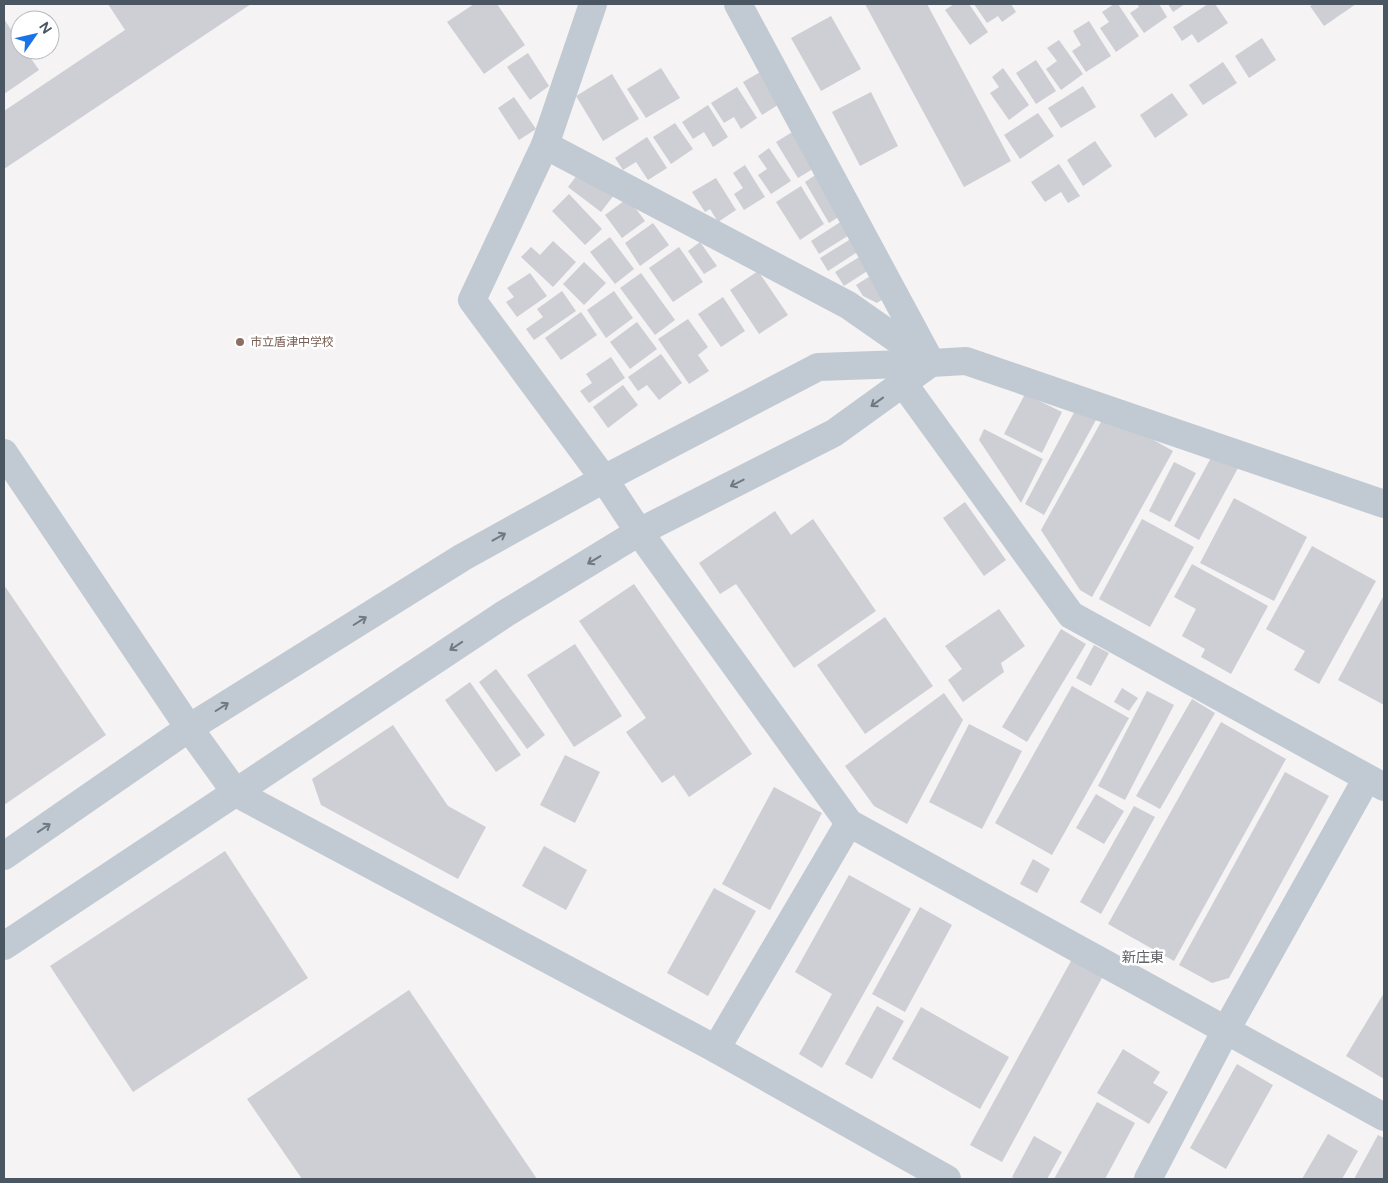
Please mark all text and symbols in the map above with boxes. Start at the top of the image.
north arrow [10,10,60,60]
text: N [35,19,55,37]
place label: 市立盾津中学校 [250,335,334,349]
marker: 市立盾津中学校 [234,336,246,348]
one-way arrow [870,397,884,407]
one-way arrow [729,478,744,488]
one-way arrow [491,532,506,542]
one-way arrow [587,555,601,565]
one-way arrow [352,616,366,626]
one-way arrow [449,641,463,652]
one-way arrow [214,702,228,712]
one-way arrow [37,823,51,833]
district label: 新庄東 [1122,949,1164,966]

